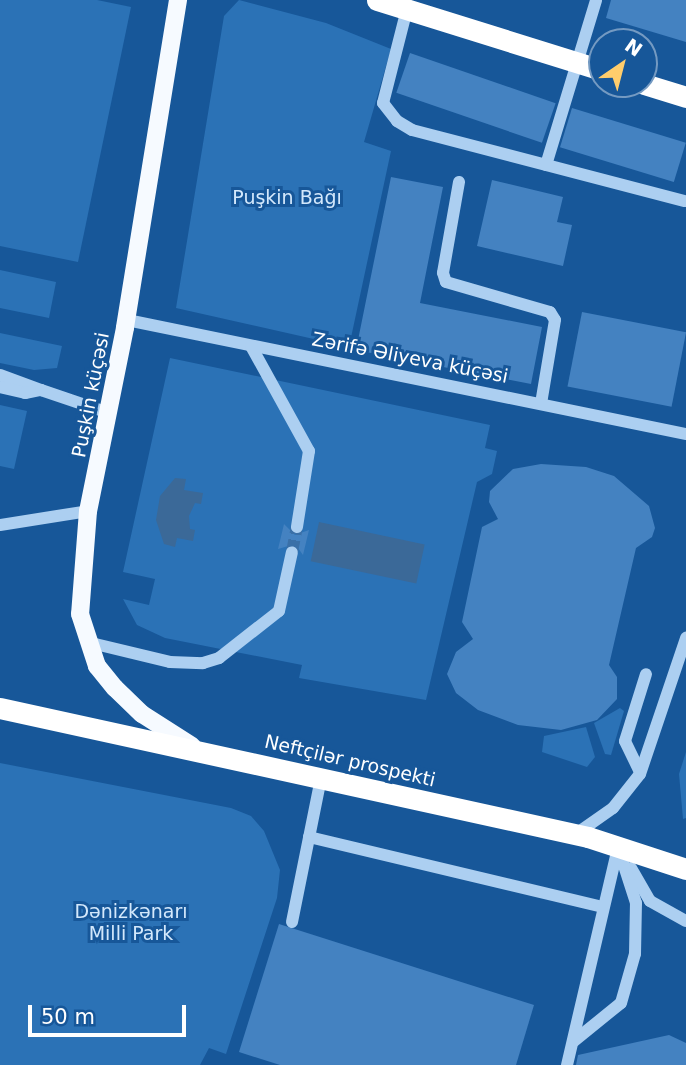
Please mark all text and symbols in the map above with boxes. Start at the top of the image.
north arrow [588,28,658,98]
text: N [621,34,647,61]
park label: Puşkin Bağı [232,187,342,209]
street label: Zərifə Əliyeva küçəsi [310,328,510,388]
street label: Puşkin küçəsi [68,330,114,460]
street label: Neftçilər prospekti [262,730,438,792]
park label: Dənizkənarı Milli Park [74,901,188,945]
scale bar [32,992,189,1036]
text: 50 m [41,1005,95,1029]

